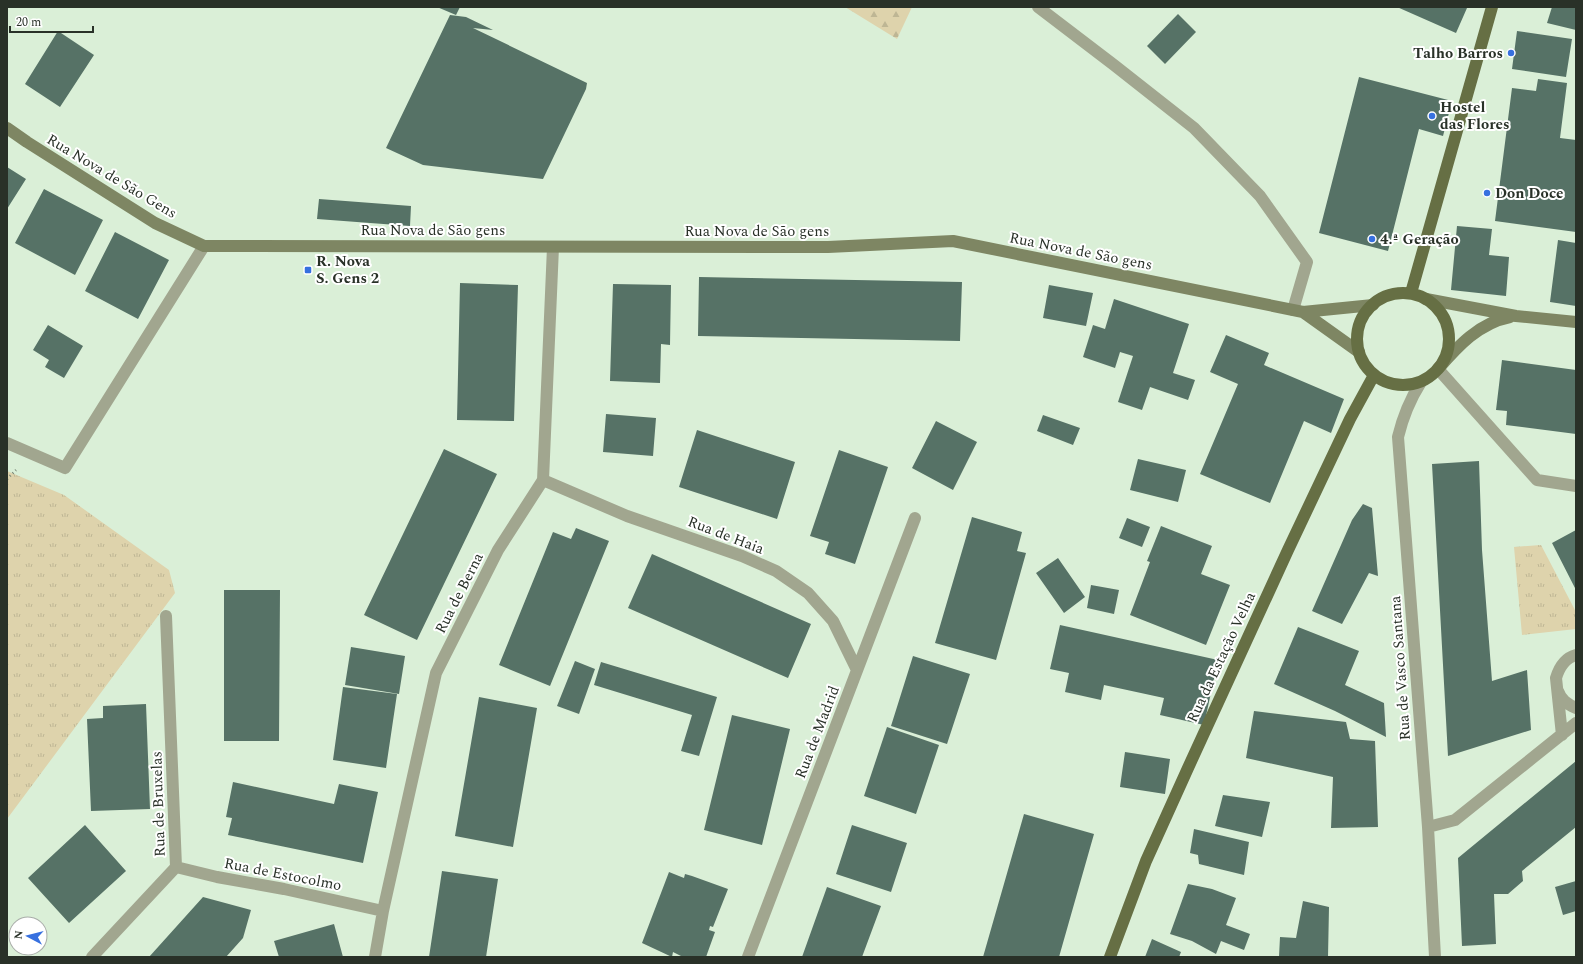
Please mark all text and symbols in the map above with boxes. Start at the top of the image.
scale bar [10,8,93,34]
text: 20 m [16,13,41,32]
place label: Talho Barros [1413,42,1503,65]
marker: Talho Barros [1506,48,1516,58]
place label: Hostel das Flores [1440,96,1510,136]
marker: Hostel das Flores [1427,111,1437,121]
street label: Rua Nova de São Gens [42,128,181,225]
place label: Don Doce [1495,182,1564,205]
marker: Don Doce [1482,188,1492,198]
street label: Rua Nova de São gens [360,219,506,242]
street label: Rua Nova de São gens [684,220,830,243]
street label: Rua Nova de São gens [1007,226,1154,277]
place label: 4.ª Geração [1380,228,1459,251]
marker: 4.ª Geração [1367,234,1377,244]
place label: R. Nova S. Gens 2 [316,250,379,290]
marker: R. Nova S. Gens 2 [303,265,313,275]
street label: Rua de Haia [684,510,768,561]
street label: Rua de Berna [429,548,490,638]
street label: Rua da Estação Velha [1181,587,1262,726]
street label: Rua de Vasco Santana [1384,594,1417,741]
street label: Rua de Madrid [789,682,846,782]
street label: Rua de Bruxelas [145,751,172,857]
street label: Rua de Estocolmo [222,852,344,897]
north arrow [8,916,48,956]
text: N [10,929,28,940]

